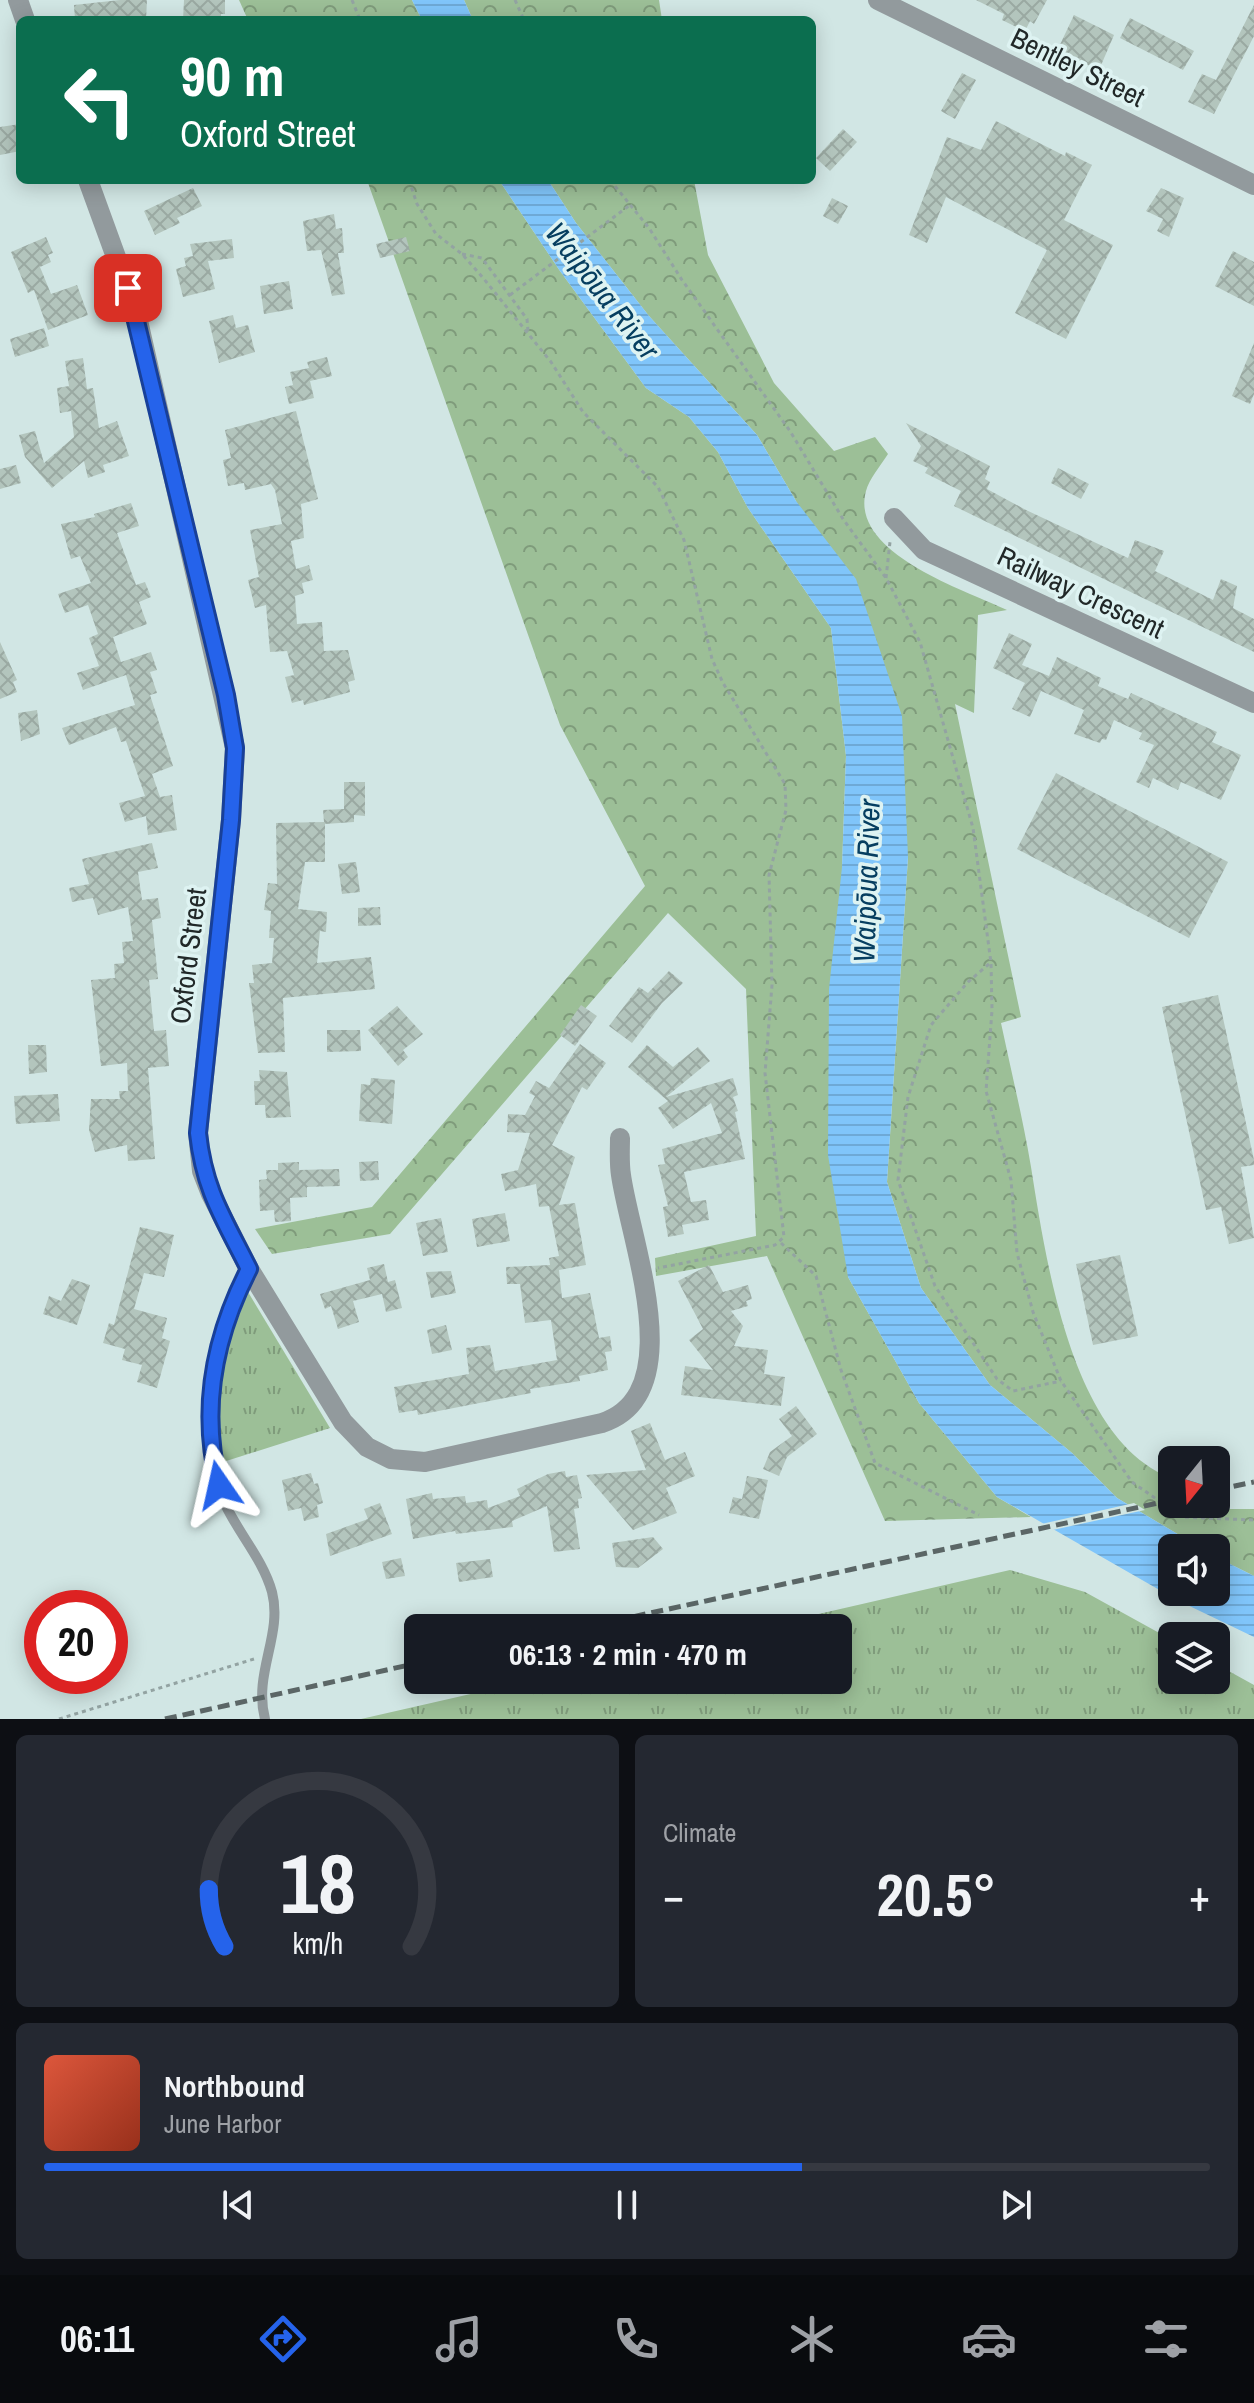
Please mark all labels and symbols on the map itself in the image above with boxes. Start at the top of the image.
street label: Bentley Street [1005,18,1151,116]
water label: Waipōua River [537,214,669,368]
pin [94,254,162,322]
street label: Railway Crescent [991,537,1171,647]
water label: Waipōua River [843,798,889,963]
street label: Oxford Street [161,886,215,1026]
position arrow [177,1443,261,1527]
north arrow [1158,1446,1230,1518]
speed limit sign: 20 [24,1590,128,1694]

